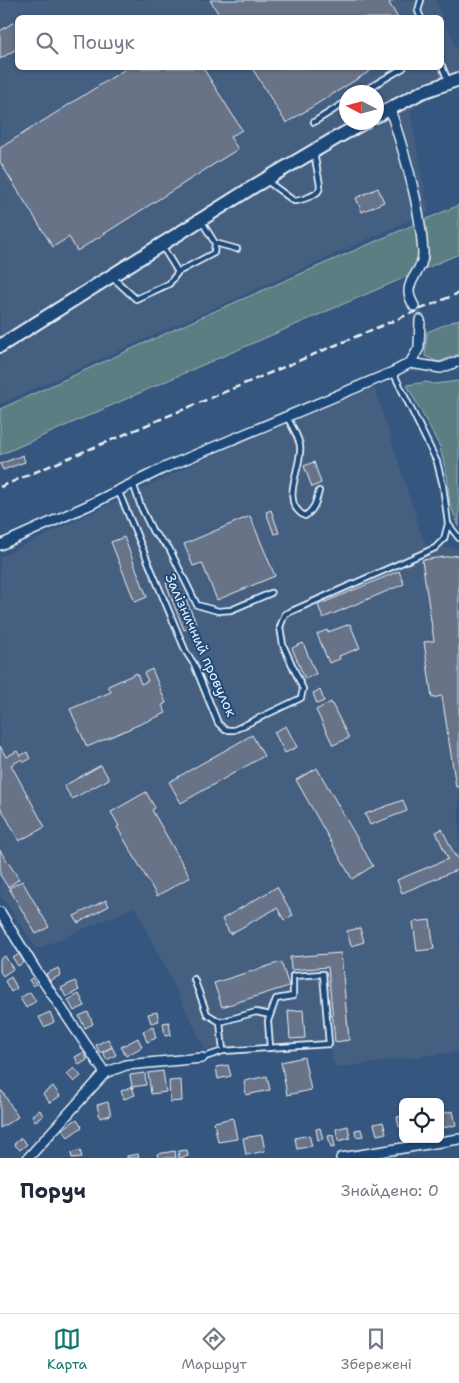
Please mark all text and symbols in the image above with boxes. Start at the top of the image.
search box [15,15,444,70]
icon: search [33,29,61,57]
text: Пошук [73,30,135,55]
north arrow [339,85,384,130]
street label: Залізничний провулок [161,571,241,720]
map controls [399,1098,444,1143]
button: locate [399,1098,444,1143]
text: Поруч [20,1177,86,1205]
text: Знайдено: 0 [341,1180,439,1201]
tab: Карта [47,1325,87,1373]
tab: Маршрут [181,1325,247,1373]
tab: Збережені [341,1325,412,1373]

